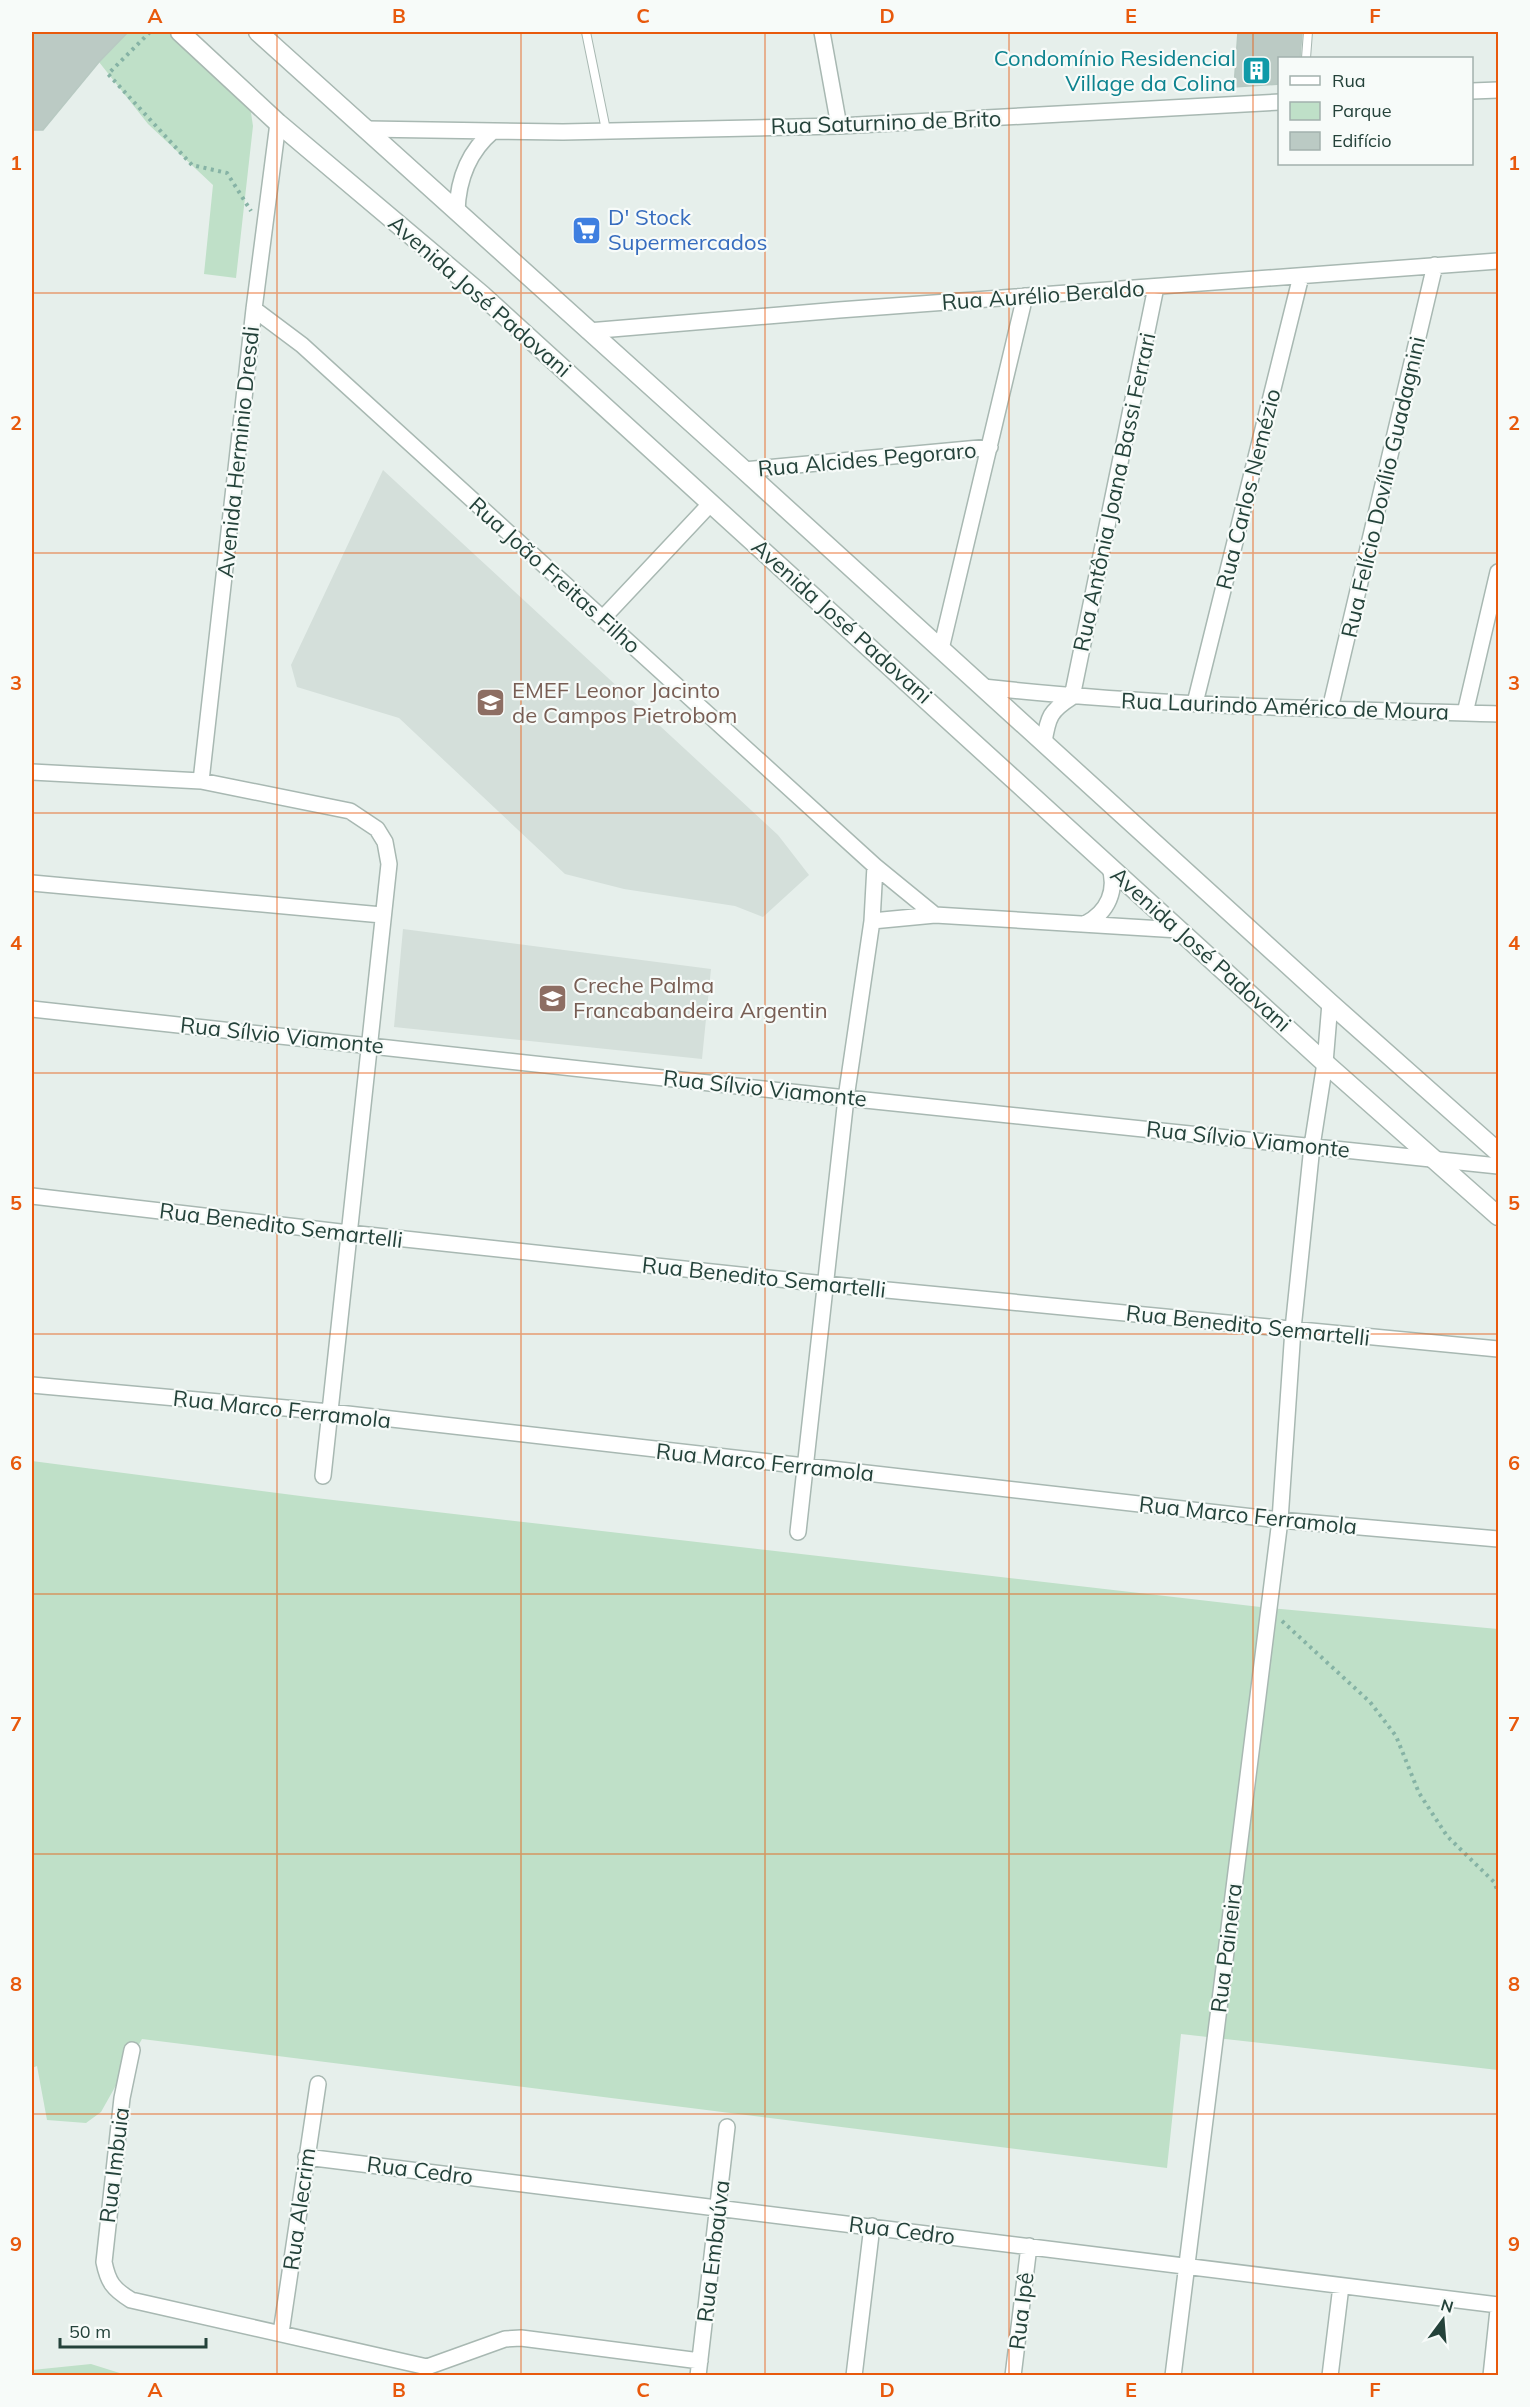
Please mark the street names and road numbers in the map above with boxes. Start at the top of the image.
street label: Rua Saturnino de Brito [770,104,1002,140]
street label: Avenida José Padovani [383,209,577,383]
street label: Rua Aurélio Beraldo [941,274,1145,316]
street label: Avenida Herminio Dresdi [211,325,265,579]
street label: Rua Antônia Joana Bassi Ferrari [1067,330,1161,654]
street label: Rua Felício Dovílio Guadagnini [1335,334,1431,640]
street label: Rua Carlos Nemézio [1209,386,1287,592]
street label: Rua Alcides Pegoraro [757,435,977,483]
street label: Rua João Freitas Filho [463,491,647,659]
street label: Avenida José Padovani [746,533,938,709]
street label: Rua Laurindo Américo de Moura [1121,686,1449,726]
street label: Avenida José Padovani [1105,861,1297,1037]
street label: Rua Sílvio Viamonte [179,1010,385,1060]
street label: Rua Sílvio Viamonte [662,1063,868,1113]
street label: Rua Sílvio Viamonte [1145,1114,1351,1164]
street label: Rua Benedito Semartelli [158,1196,404,1254]
street label: Rua Benedito Semartelli [641,1250,887,1304]
street label: Rua Benedito Semartelli [1125,1298,1371,1352]
street label: Rua Marco Ferramola [172,1384,392,1434]
street label: Rua Marco Ferramola [655,1437,875,1487]
street label: Rua Marco Ferramola [1138,1490,1358,1540]
street label: Rua Paineira [1204,1882,1248,2014]
street label: Rua Imbuia [93,2106,135,2224]
street label: Rua Alecrim [277,2146,321,2272]
street label: Rua Cedro [365,2150,475,2190]
street label: Rua Embaúva [690,2178,736,2324]
street label: Rua Cedro [847,2210,957,2250]
street label: Rua Ipê [1002,2271,1040,2351]

